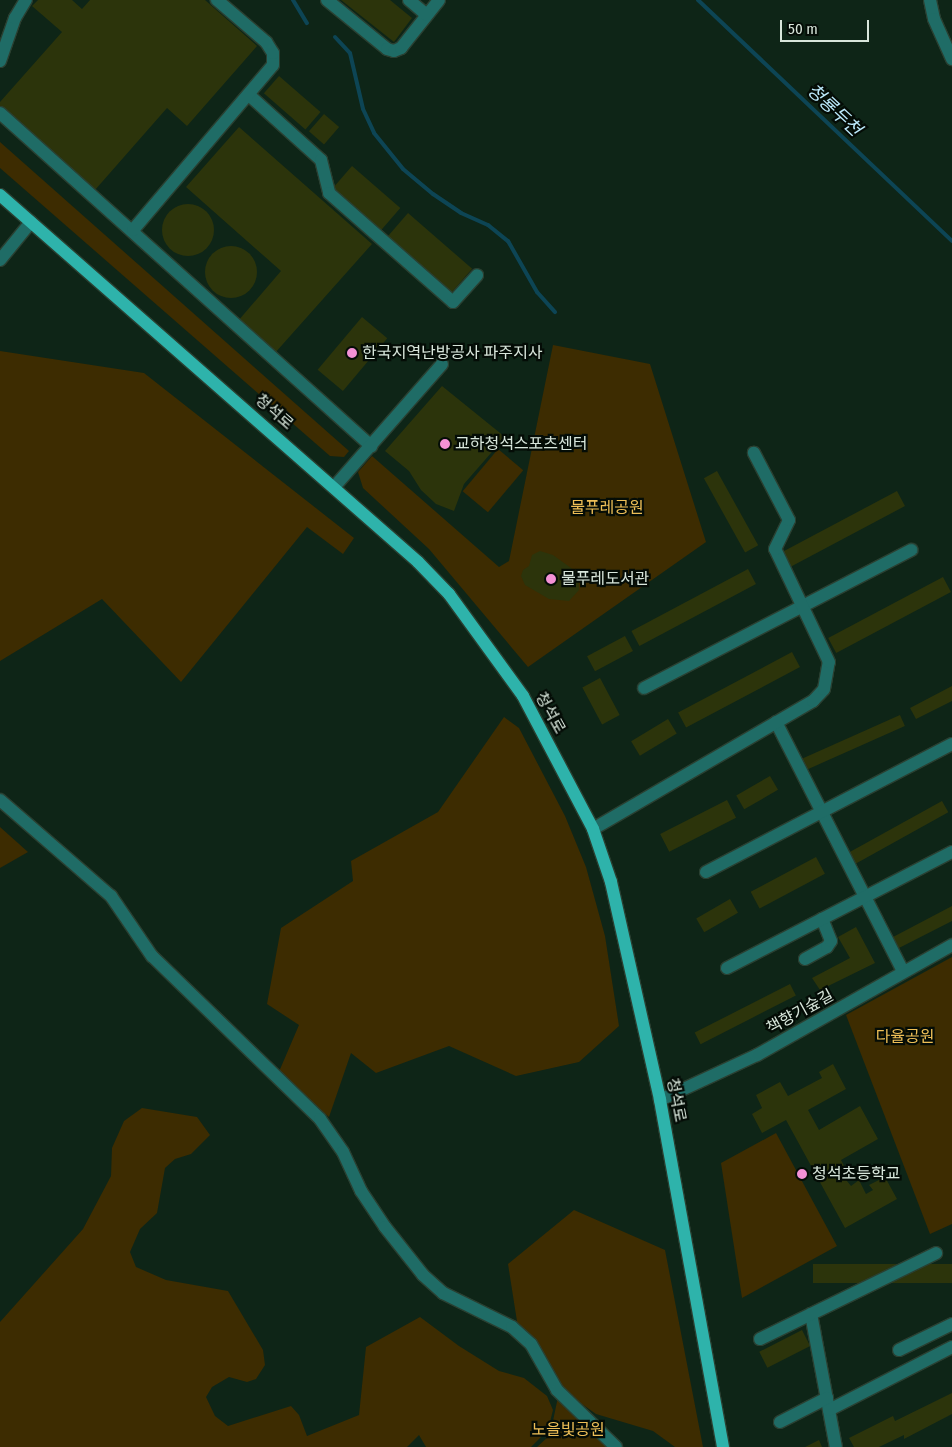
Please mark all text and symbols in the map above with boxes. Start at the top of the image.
scale bar [782,10,871,42]
text: 50 m [788,20,818,38]
water label: 청룡두천 [802,80,866,140]
place label: 한국지역난방공사 파주지사 [362,343,542,363]
marker: 한국지역난방공사 파주지사 [346,347,358,359]
street label: 청석로 [251,390,297,434]
place label: 교하청석스포츠센터 [455,434,587,454]
marker: 교하청석스포츠센터 [439,438,451,450]
park label: 물푸레공원 [570,498,644,518]
place label: 물푸레도서관 [561,569,649,589]
marker: 물푸레도서관 [545,573,557,585]
street label: 청석로 [531,689,569,737]
street label: 책향기숲길 [763,986,837,1038]
park label: 다율공원 [876,1027,934,1047]
street label: 청석로 [662,1076,690,1124]
place label: 청석초등학교 [812,1164,900,1184]
marker: 청석초등학교 [796,1168,808,1180]
park label: 노을빛공원 [531,1420,605,1440]

